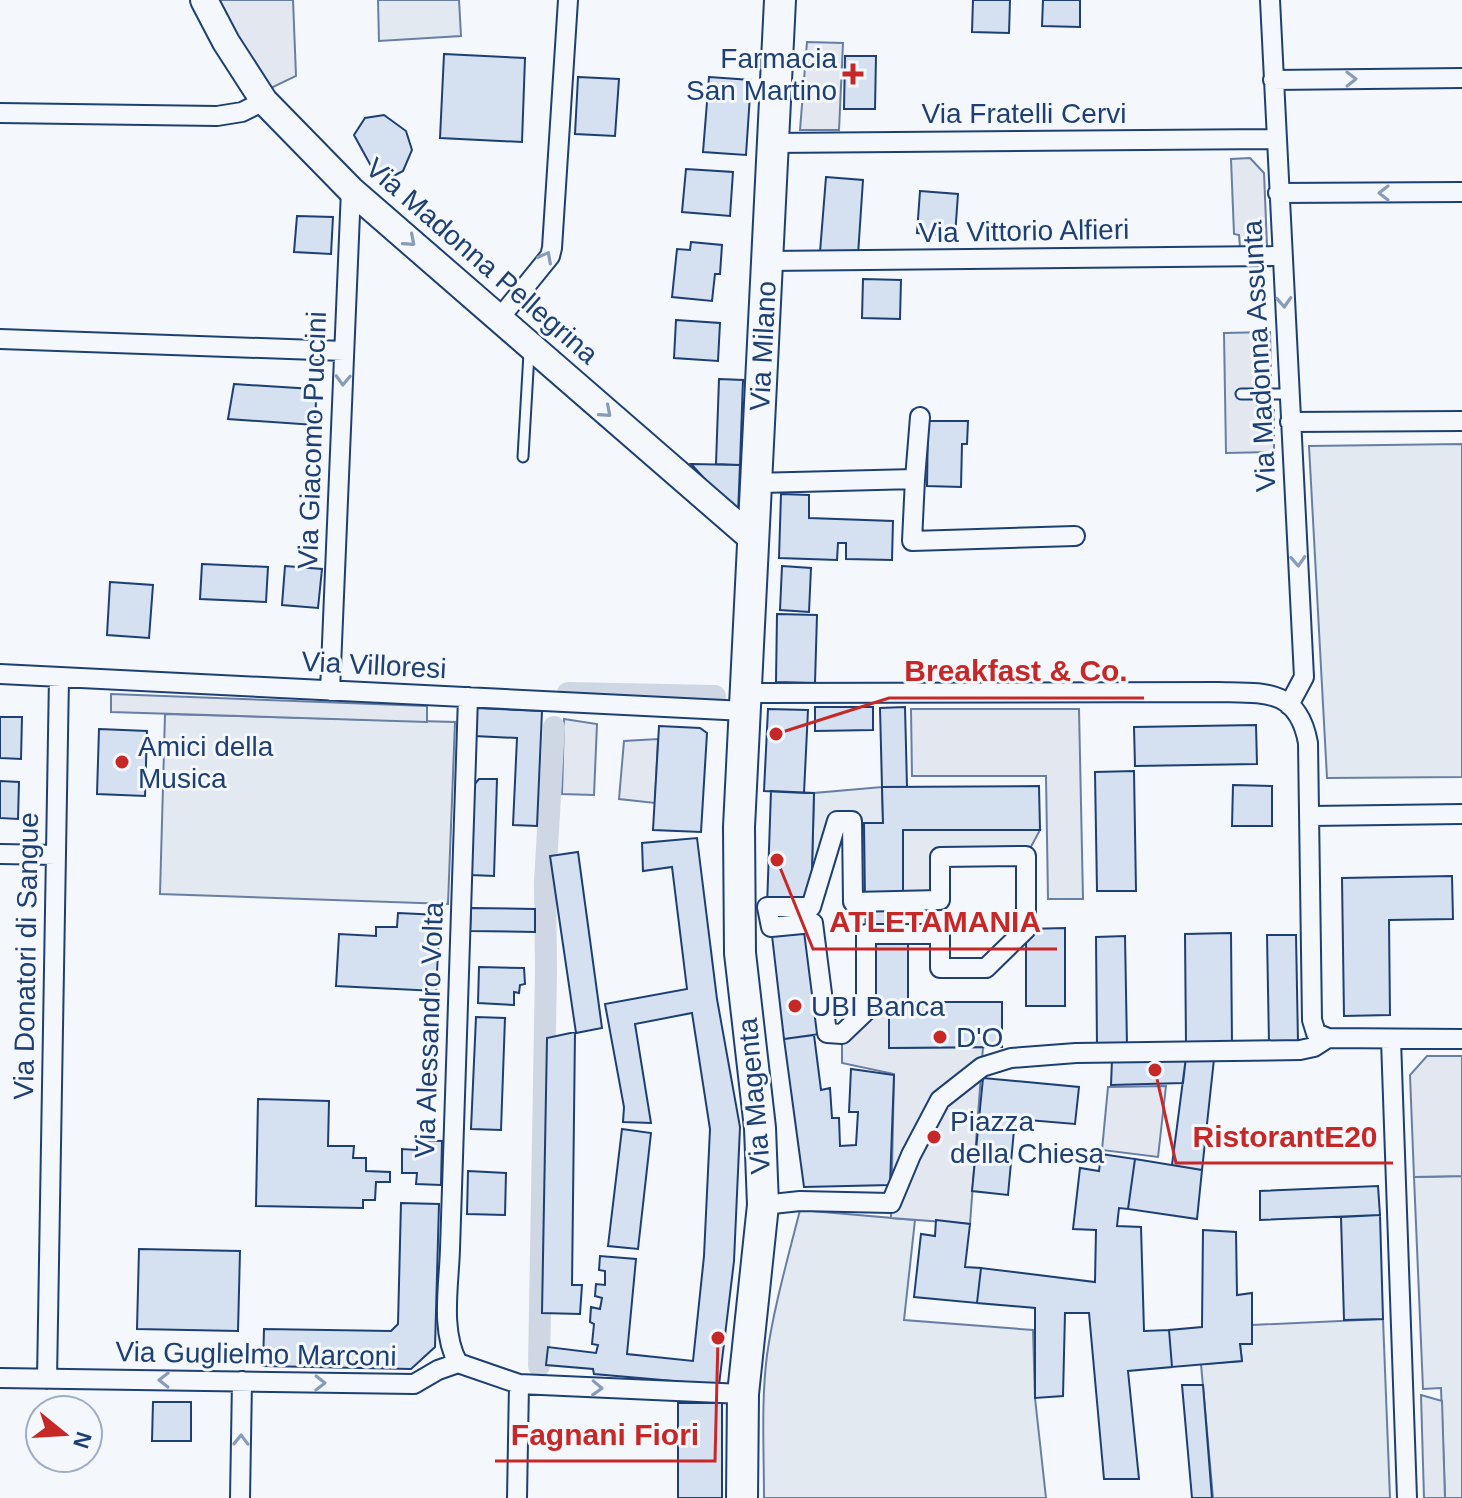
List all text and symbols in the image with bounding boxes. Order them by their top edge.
place label: Farmacia San Martino [686,43,837,106]
marker: Farmacia San Martino [844,65,862,83]
one-way arrow [1345,71,1358,88]
street label: Via Fratelli Cervi [922,98,1126,129]
street label: Via Madonna Pellegrina [360,152,604,370]
one-way arrow [1377,184,1390,202]
street label: Via Vittorio Alfieri [918,214,1130,248]
street label: Via Madonna Assunta [1236,219,1282,493]
one-way arrow [400,231,415,246]
one-way arrow [536,251,551,265]
street label: Via Milano [744,280,782,412]
one-way arrow [1275,296,1292,309]
street label: Via Giacomo Puccini [292,311,332,569]
one-way arrow [334,374,351,387]
one-way arrow [597,402,612,417]
one-way arrow [1289,555,1306,568]
callout: Breakfast & Co. [889,644,1144,698]
street label: Via Villoresi [301,646,447,684]
text: Breakfast & Co. [904,654,1128,687]
place label: Amici della Musica [138,731,274,794]
marker: Amici della Musica [113,753,131,771]
street label: Via Donatori di Sangue [8,812,44,1100]
callout: ATLETAMANIA [813,895,1057,949]
street label: Via Alessandro Volta [409,901,449,1159]
text: ATLETAMANIA [829,905,1041,938]
place label: UBI Banca [811,991,945,1022]
marker: UBI Banca [786,997,804,1015]
street label: Via Magenta [732,1016,776,1175]
place label: D'O [956,1022,1003,1053]
marker: D'O [931,1028,949,1046]
place label: Piazza della Chiesa [950,1106,1105,1169]
callout: RistorantE20 [1176,1109,1393,1163]
text: RistorantE20 [1192,1120,1378,1153]
marker: Piazza della Chiesa [925,1128,943,1146]
street label: Via Guglielmo Marconi [115,1336,397,1372]
one-way arrow [157,1372,170,1389]
one-way arrow [314,1374,327,1391]
one-way arrow [591,1379,604,1396]
north arrow [24,1394,104,1474]
callout: Fagnani Fiori [495,1407,715,1461]
text: Fagnani Fiori [511,1418,699,1451]
text: N [68,1429,97,1451]
one-way arrow [232,1433,250,1446]

